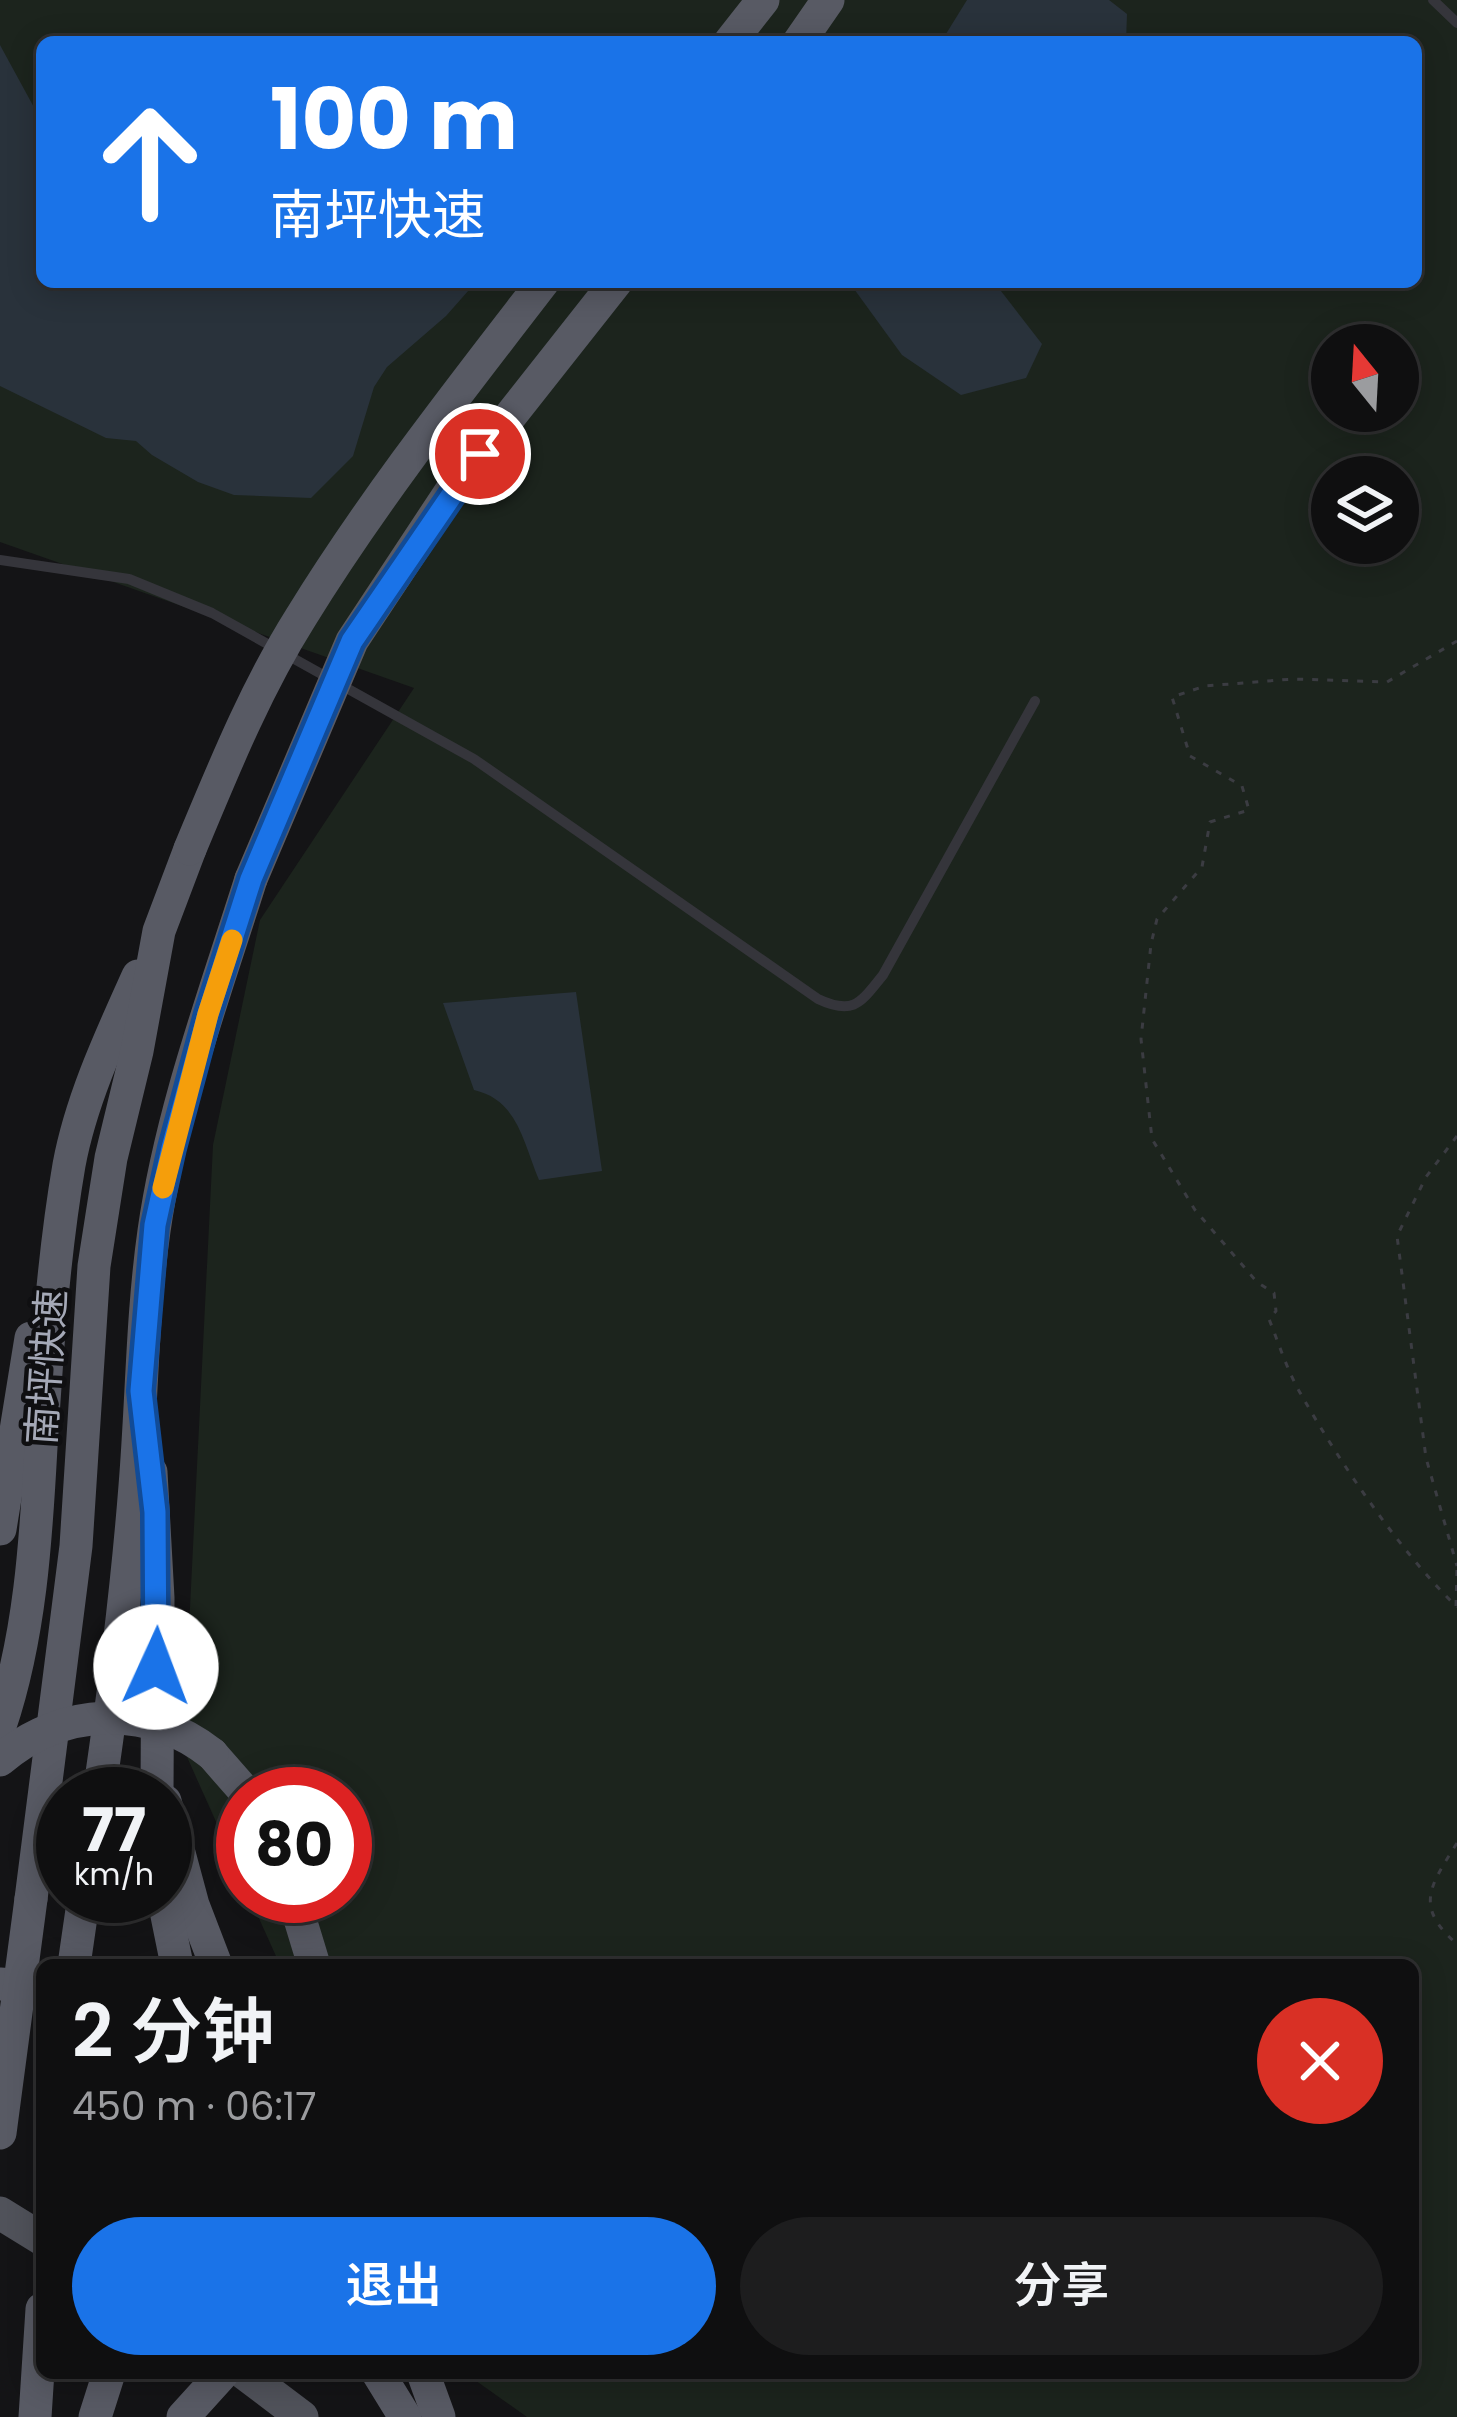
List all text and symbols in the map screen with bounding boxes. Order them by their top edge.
text: 100 m [270,61,518,178]
icon: ahead [72,84,228,240]
text: 南坪快速 [270,177,486,253]
north arrow [1311,324,1419,432]
map controls [1311,324,1419,564]
pin [429,403,531,505]
icon: arrive [447,421,513,487]
button: layers [1311,456,1419,564]
street label: 南坪快速 [14,1287,79,1447]
position arrow [93,1604,219,1730]
speed limit sign: 80 [216,1767,372,1923]
text: 77 [82,1788,146,1872]
text: km/h [74,1853,154,1896]
text: 2 分钟 [72,1981,274,2082]
button: close [1257,1998,1383,2124]
text: 450 m · 06:17 [72,2079,317,2134]
button: 退出 [72,2217,716,2355]
button: 分享 [740,2217,1383,2355]

